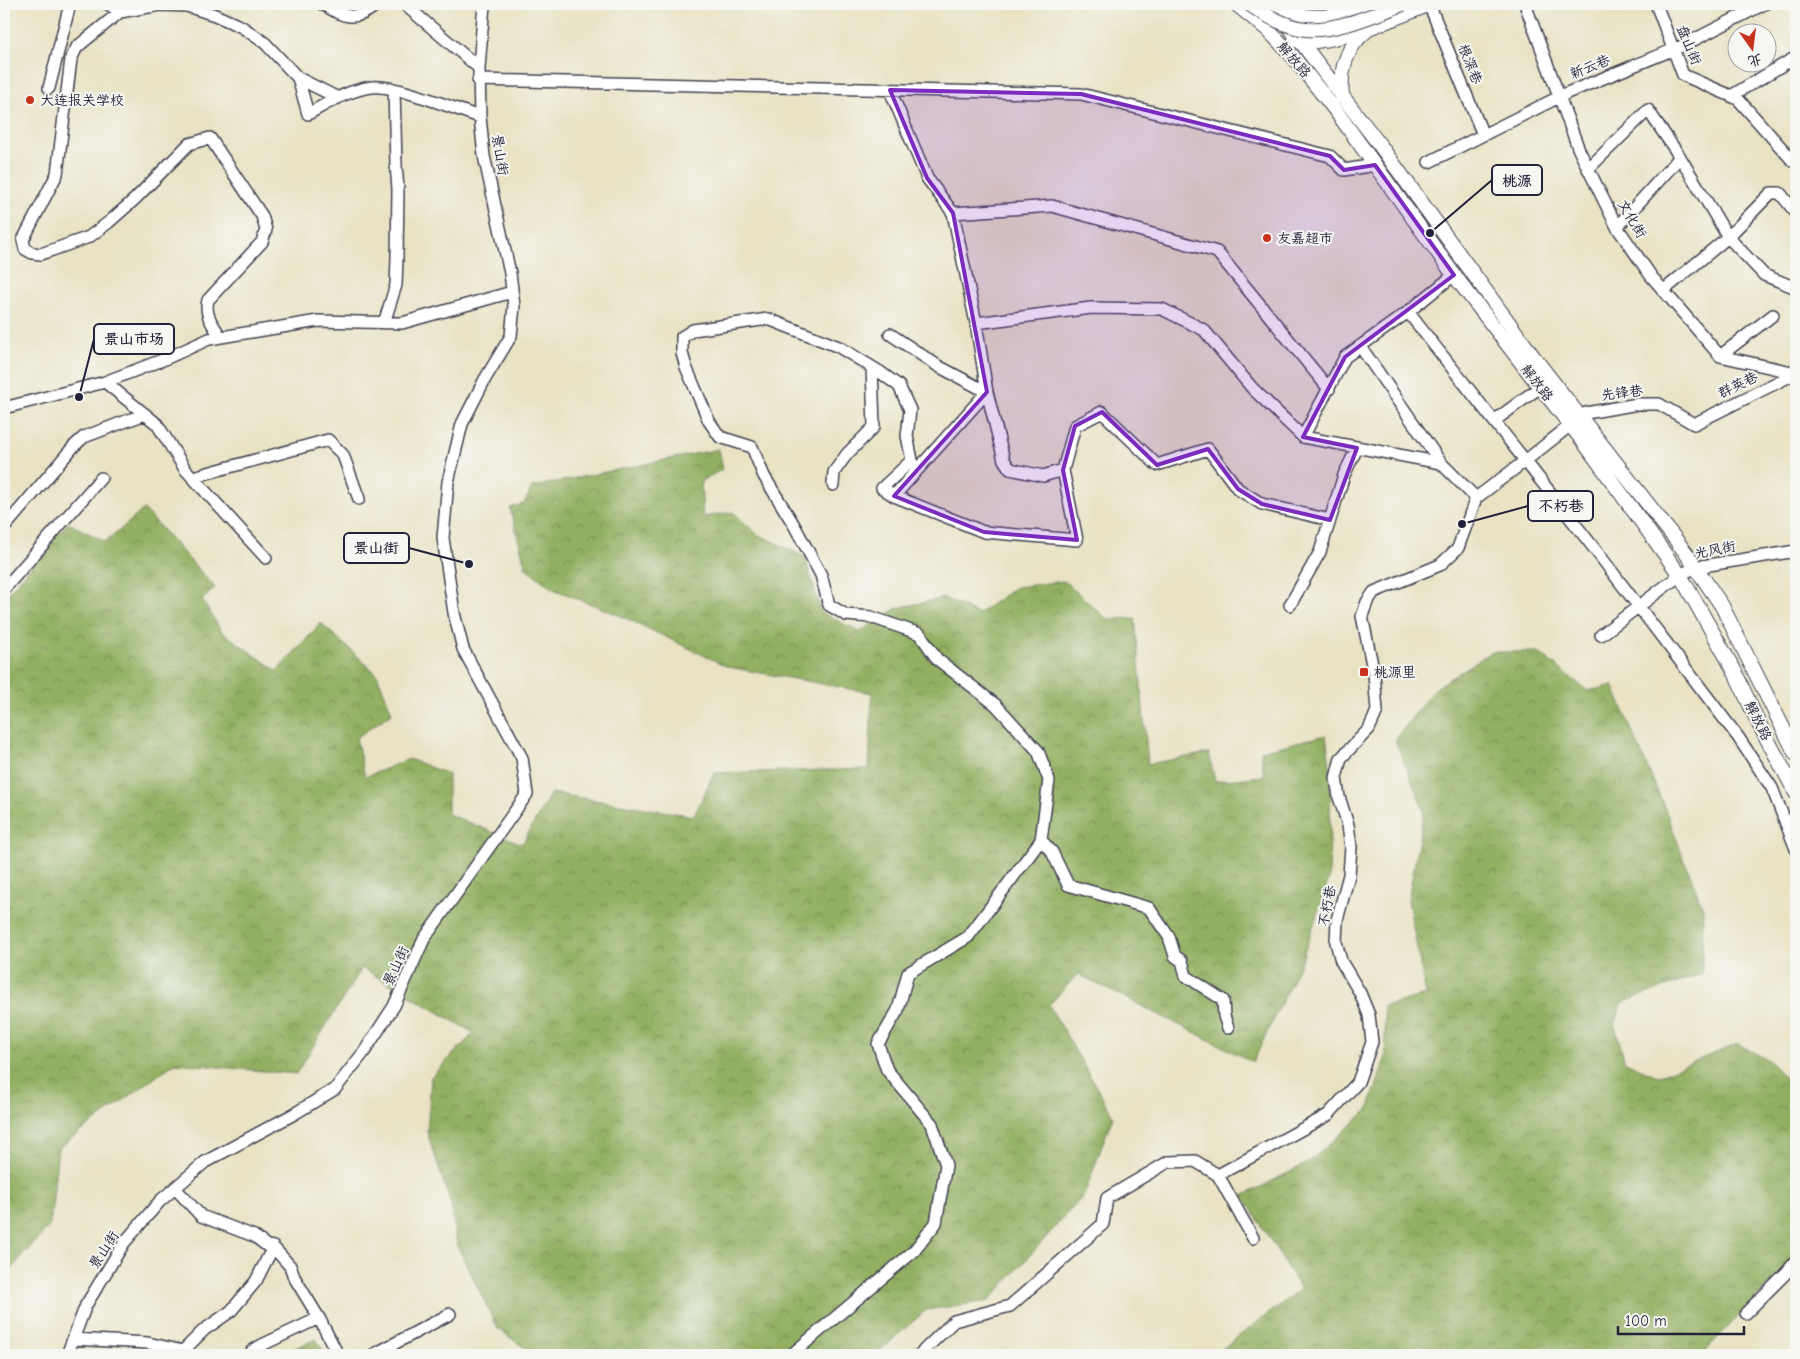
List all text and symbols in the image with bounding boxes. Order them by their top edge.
street label: 盘山街 [1673,22,1705,68]
north arrow [1728,22,1778,72]
street label: 解放路 [1274,39,1314,81]
street label: 根深巷 [1454,41,1486,88]
text: 北 [1746,50,1764,70]
street label: 新云巷 [1567,51,1614,83]
place label: 大连报关学校 [40,92,124,109]
marker: 大连报关学校 [24,94,36,106]
street label: 景山街 [488,133,512,177]
callout: 桃源 [1492,165,1542,195]
text: 桃源 [1502,172,1532,190]
street label: 文化街 [1614,197,1650,241]
place label: 友嘉超市 [1277,230,1333,247]
marker: 友嘉超市 [1261,232,1273,244]
callout: 景山市场 [94,324,174,354]
text: 景山市场 [104,330,164,348]
street label: 解放路 [1517,361,1557,405]
street label: 群英巷 [1715,368,1761,402]
street label: 先锋巷 [1600,382,1645,404]
callout: 不朽巷 [1528,491,1593,521]
text: 不朽巷 [1538,497,1584,515]
callout: 景山街 [344,533,409,563]
street label: 光风街 [1693,538,1737,562]
text: 景山街 [353,539,399,557]
place label: 桃源里 [1374,664,1416,681]
marker: 桃源里 [1358,666,1370,678]
street label: 解放路 [1741,698,1775,744]
street label: 不朽巷 [1315,883,1340,928]
street label: 景山街 [379,943,413,989]
street label: 景山街 [85,1228,123,1272]
scale bar [1618,1304,1744,1336]
text: 100 m [1625,1312,1667,1330]

